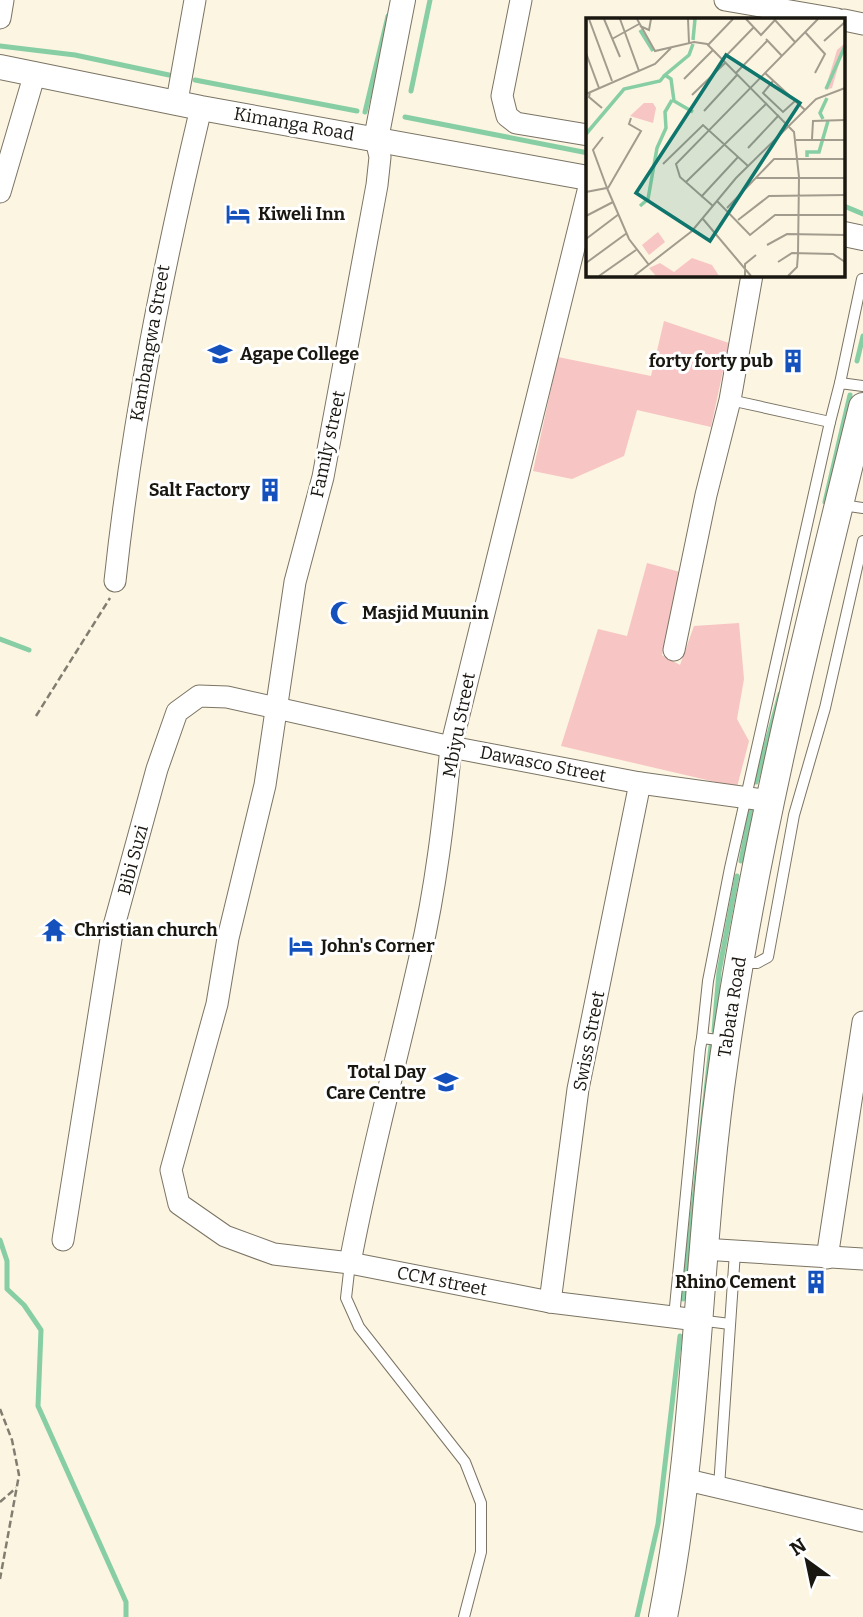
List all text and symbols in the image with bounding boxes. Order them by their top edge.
inset map [586,18,846,276]
street label: Kimanga Road [232,103,356,145]
hotel icon: Kiweli Inn [224,200,252,228]
place label: Kiweli Inn [258,203,345,225]
street label: Kambangwa Street [125,262,175,423]
school or university icon: Agape College [206,340,234,368]
place label: Agape College [240,343,359,365]
building icon: forty forty pub [779,347,807,375]
place label: forty forty pub [649,350,773,372]
street label: Family street [306,388,350,500]
building icon: Salt Factory [256,476,284,504]
place label: Salt Factory [149,479,251,501]
mosque icon: Masjid Muunin [328,599,356,627]
place label: Masjid Muunin [362,602,489,624]
street label: Mbiyu Street [438,670,480,779]
street label: Dawasco Street [478,741,608,787]
street label: Bibi Suzi [113,823,153,897]
temple icon: Christian church [40,916,68,944]
place label: Christian church [74,919,218,941]
hotel icon: John's Corner [287,932,315,960]
place label: John's Corner [320,935,435,957]
street label: Tabata Road [713,955,751,1059]
street label: Swiss Street [569,989,610,1093]
place label: Total Day Care Centre [326,1061,427,1104]
school or university icon: Total Day Care Centre [432,1068,460,1096]
street label: CCM street [395,1261,489,1301]
building icon: Rhino Cement [802,1268,830,1296]
place label: Rhino Cement [675,1271,796,1293]
north arrow [772,1526,842,1596]
text: N [786,1533,811,1561]

